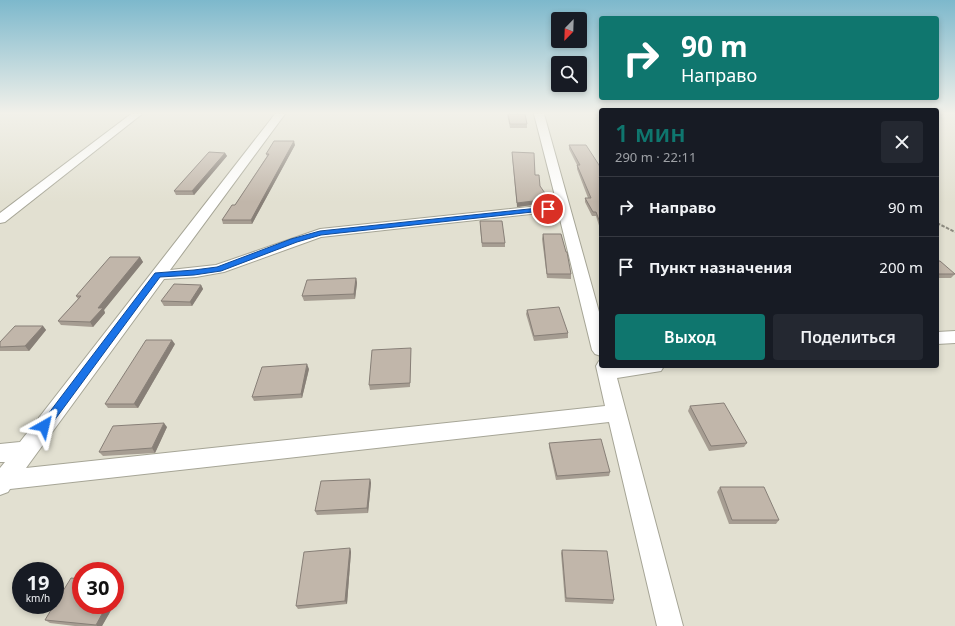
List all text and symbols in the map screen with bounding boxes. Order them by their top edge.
north arrow [551,12,587,48]
map controls [551,12,587,92]
text: 90 m [681,27,748,65]
icon: right [615,32,667,84]
button: search [551,56,587,92]
text: Направо [681,63,757,87]
text: 1 мин [615,116,686,149]
button: close [881,121,923,163]
text: 290 m · 22:11 [615,148,696,166]
pin [531,192,565,226]
icon: right [615,196,637,218]
text: Направо [649,197,716,217]
text: 90 m [888,197,923,217]
icon: arrive [537,198,559,220]
icon: arrive [615,256,637,278]
text: Пункт назначения [649,257,792,277]
text: 200 m [879,257,923,277]
button: Выход [615,314,765,360]
button: Поделиться [773,314,923,360]
position arrow [23,405,65,447]
speed limit sign: 30 [72,562,124,614]
text: 19 [27,569,49,596]
text: km/h [26,591,50,605]

